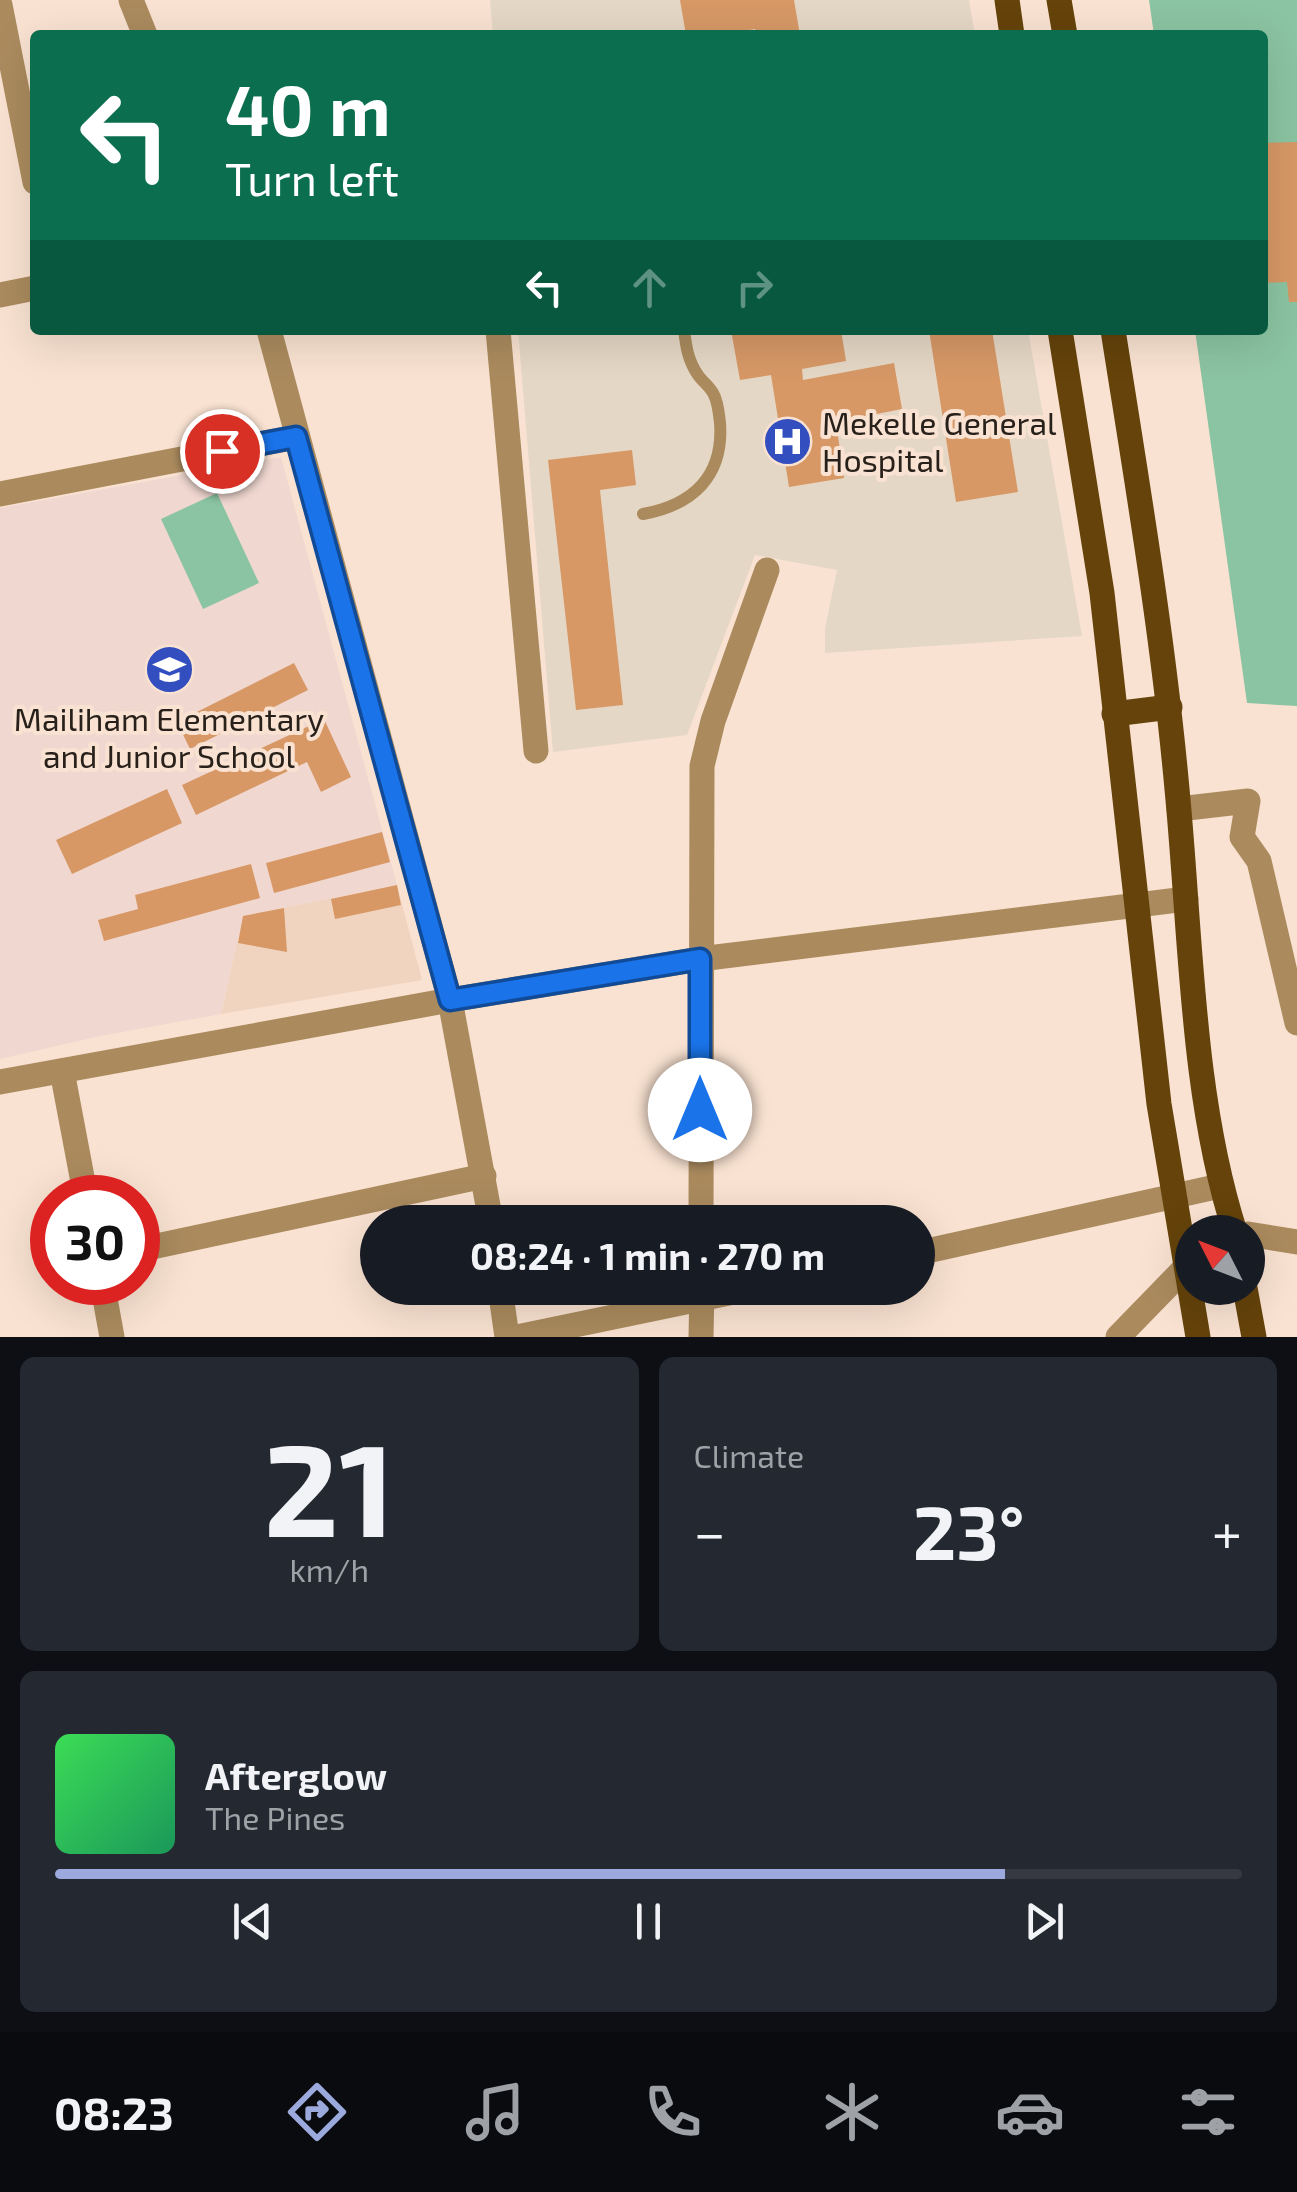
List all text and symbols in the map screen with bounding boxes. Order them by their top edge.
text: 40 m [225,66,391,150]
icon: left [60,70,190,200]
text: Turn left [225,151,399,205]
icon: left [517,260,572,315]
icon: ahead [622,260,677,315]
icon: right [727,260,782,315]
place label: Mekelle General Hospital [822,403,1057,478]
pin [180,409,265,494]
hospital icon: Mekelle General Hospital [761,416,813,468]
icon: arrive [195,424,250,479]
school or university icon: Mailiham Elementary and Junior School [143,644,195,696]
place label: Mailiham Elementary and Junior School [14,699,324,774]
position arrow [648,1058,752,1162]
speed limit sign: 30 [30,1175,160,1305]
north arrow [1175,1215,1265,1305]
map controls [1175,1215,1265,1305]
text: 08:24 · 1 min · 270 m [470,1232,825,1278]
text: 21 [263,1407,395,1563]
text: Climate [694,1436,804,1474]
text: 23° [913,1485,1025,1575]
text: − [694,1498,726,1564]
text: + [1212,1498,1242,1564]
text: km/h [290,1550,369,1588]
text: Afterglow [205,1752,387,1798]
text: The Pines [205,1798,345,1836]
icon: previous [225,1894,280,1949]
icon: pause [621,1894,676,1949]
icon: next [1017,1894,1072,1949]
icon: directions [282,2077,352,2147]
icon: music [460,2077,530,2147]
icon: phone [638,2077,708,2147]
icon: climate [817,2077,887,2147]
icon: car [995,2077,1065,2147]
icon: filters [1173,2077,1243,2147]
text: 08:23 [54,2085,174,2139]

